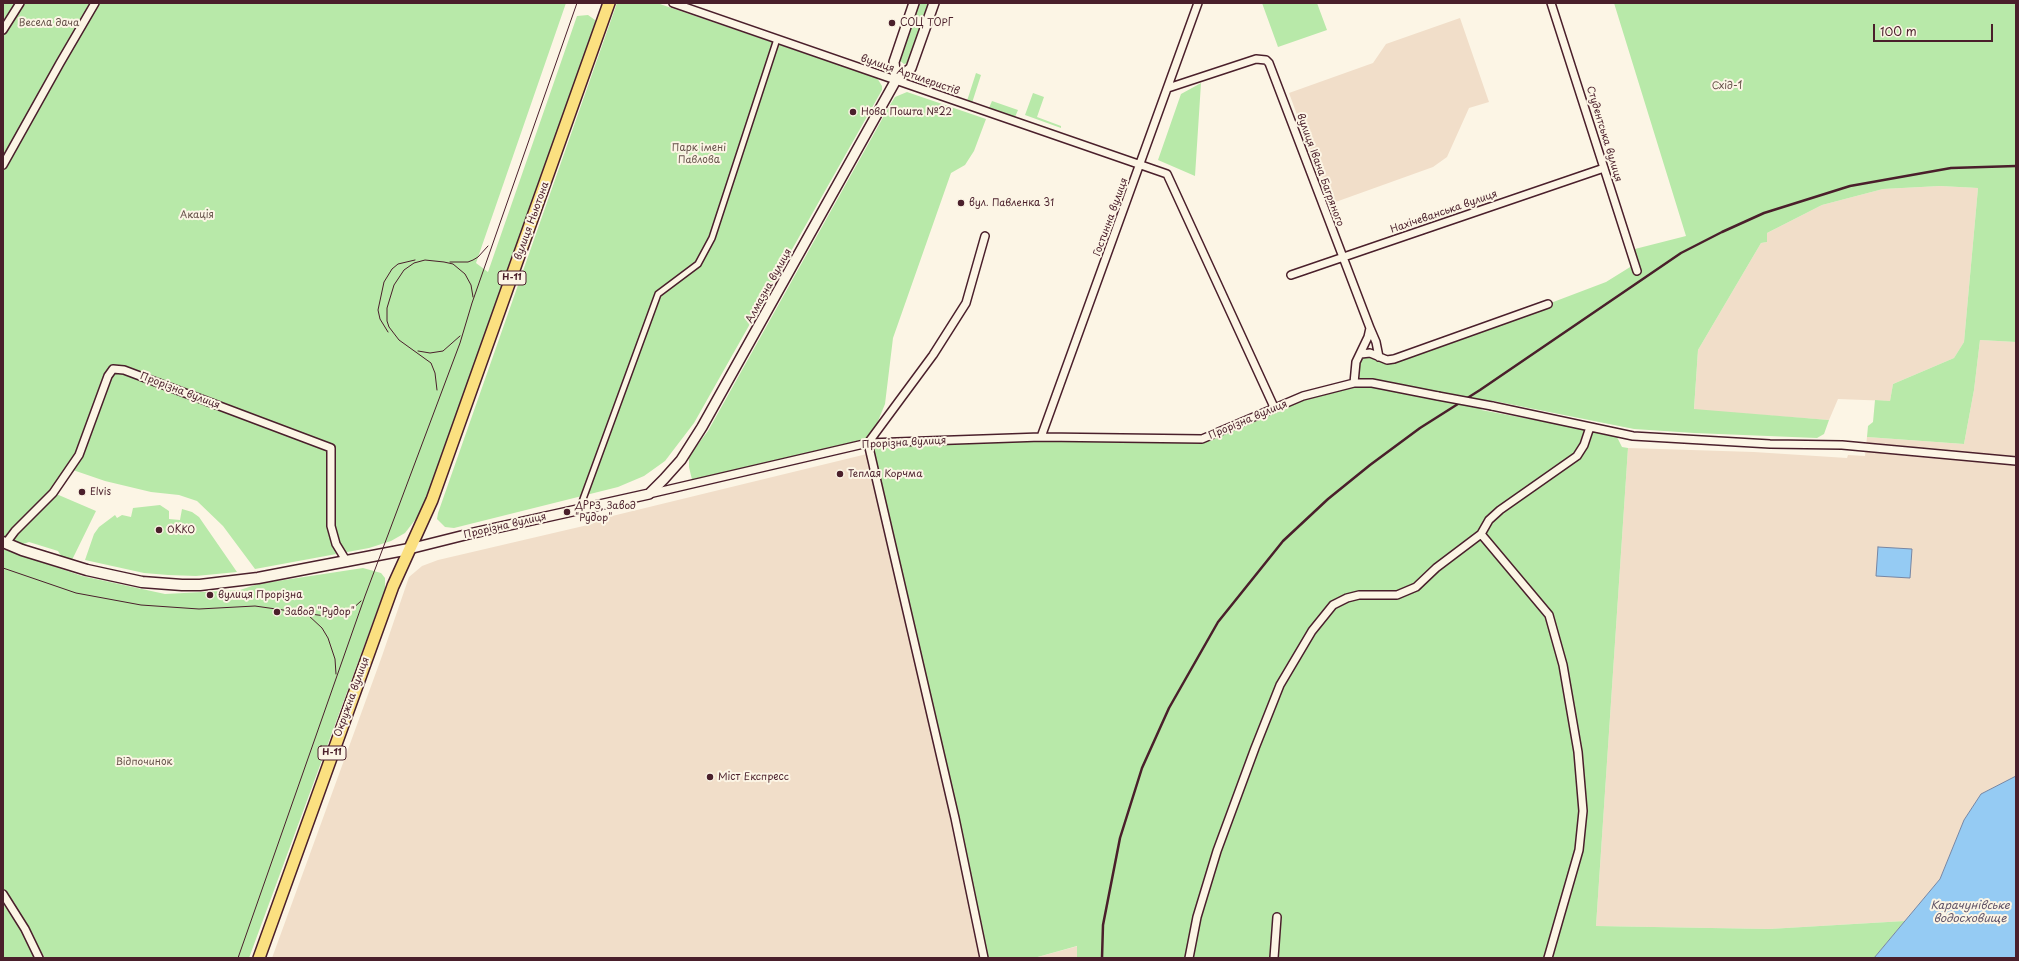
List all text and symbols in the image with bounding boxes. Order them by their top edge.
scale bar [1875,16,1995,42]
park label: Весела дача [19,17,79,29]
place label: СОЦ ТОРГ [900,17,953,29]
marker: СОЦ ТОРГ [887,18,897,28]
text: 100 m [1880,22,1917,40]
street label: вулиця Артилеристів [859,52,961,98]
park label: Схід-1 [1712,80,1742,92]
street label: Студентська вулиця [1584,85,1624,183]
place label: Нова Пошта №22 [861,106,952,118]
marker: Нова Пошта №22 [848,107,858,117]
street label: вулиця Івана Багряного [1294,112,1346,228]
park label: Парк імені Павлова [672,142,726,166]
street label: Гостинна вулиця [1091,176,1131,258]
street label: вулиця Ньютона [512,180,552,262]
street label: Нахічеванська вулиця [1389,188,1499,236]
place label: вул. Павленка 31 [969,197,1054,209]
marker: вул. Павленка 31 [956,198,966,208]
park label: Акація [180,209,214,221]
street label: Алмазна вулиця [744,247,794,325]
road number: Н-11 [498,271,526,285]
street label: Прорізна вулиця [138,370,222,412]
street label: Прорізна вулиця [1207,398,1289,442]
street label: Прорізна вулиця [862,435,946,451]
place label: Теплая Корчма [848,468,923,480]
marker: Теплая Корчма [835,469,845,479]
place label: Elvis [90,486,111,498]
marker: Elvis [77,487,87,497]
place label: ДРРЗ, Завод "Рудор" [575,500,636,524]
marker: ДРРЗ, Завод "Рудор" [562,507,572,517]
street label: Прорізна вулиця [463,511,547,541]
place label: ОККО [167,524,195,536]
marker: ОККО [154,525,164,535]
place label: вулиця Прорізна [218,589,302,601]
marker: вулиця Прорізна [205,590,215,600]
place label: Завод "Рудор" [285,606,355,618]
marker: Завод "Рудор" [272,607,282,617]
street label: Окружна вулиця [332,655,372,739]
road number: Н-11 [318,746,346,760]
park label: Відпочинок [116,756,172,768]
place label: Міст Експресс [718,771,789,783]
marker: Міст Експресс [705,772,715,782]
water label: Карачунівське водосховище [1930,899,2010,925]

